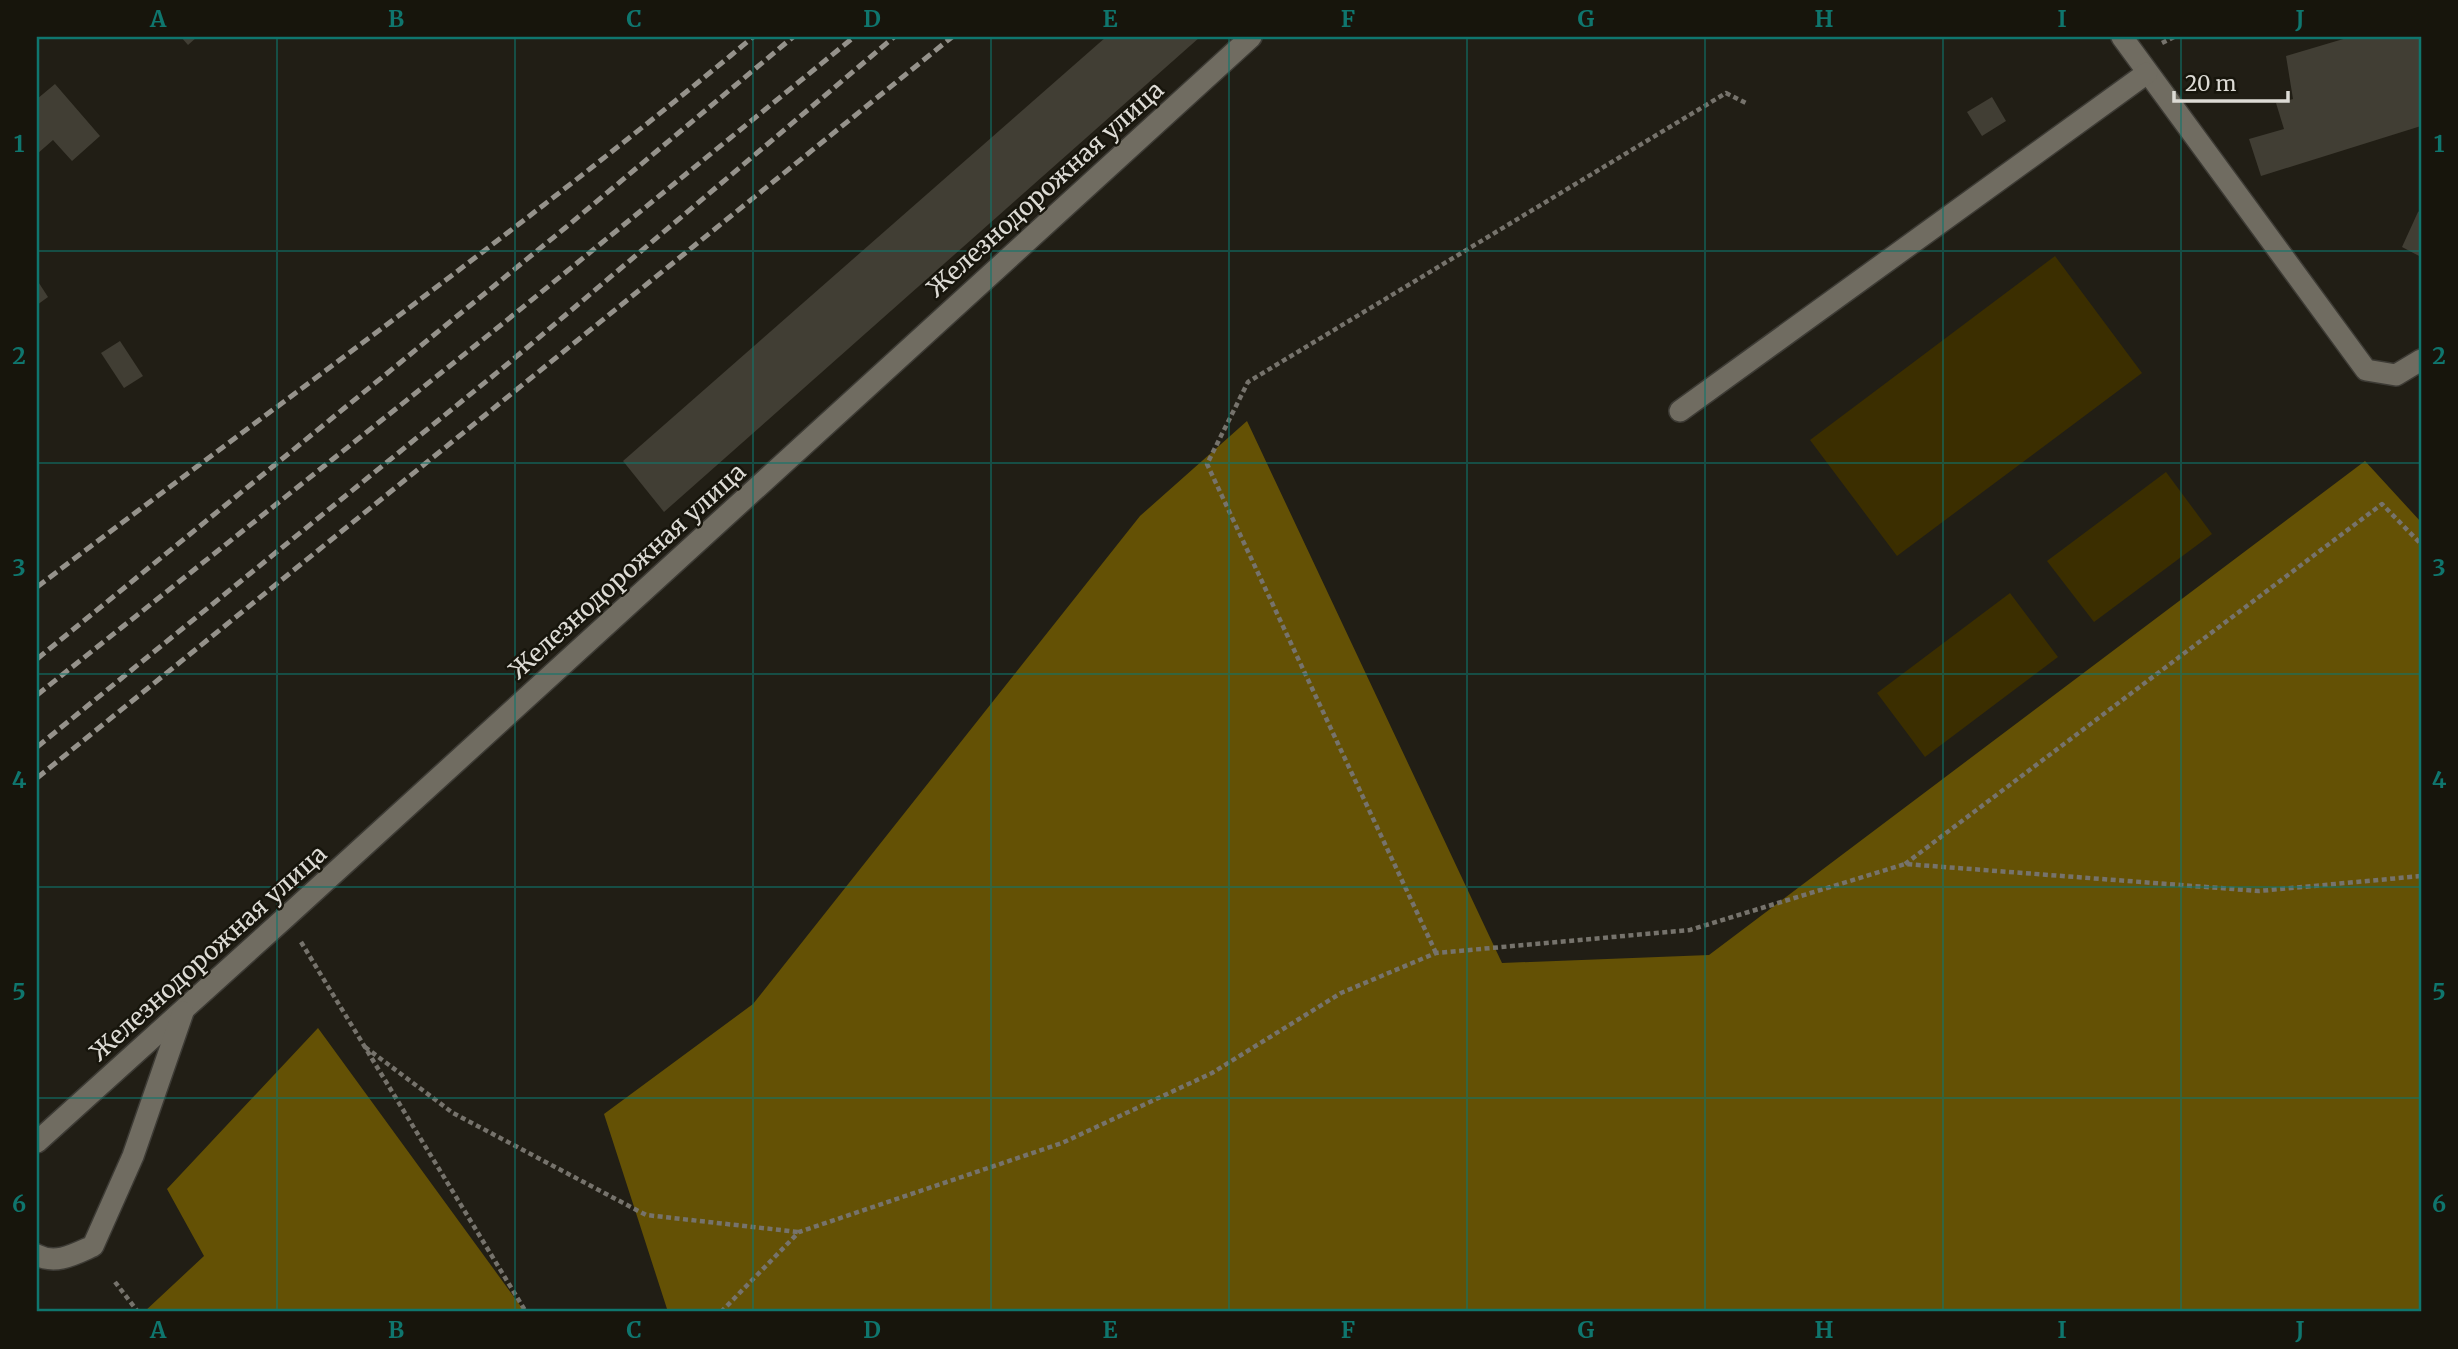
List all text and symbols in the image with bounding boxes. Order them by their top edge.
text: A [149,4,167,33]
text: B [388,4,404,33]
text: C [626,4,642,33]
text: D [863,4,881,33]
text: E [1102,4,1118,33]
text: F [1341,4,1355,33]
text: G [1578,4,1595,33]
text: H [1815,4,1834,33]
text: I [2057,4,2067,33]
text: J [2294,4,2305,33]
scale bar [2174,60,2288,104]
text: 20 m [2185,70,2237,97]
street label: Железнодорожная улица [920,74,1170,304]
text: 1 [14,129,25,158]
text: 1 [2434,129,2445,158]
text: 2 [12,341,26,370]
text: 2 [2432,341,2446,370]
street label: Железнодорожная улица [502,456,752,686]
text: 3 [12,553,26,582]
text: 3 [2432,553,2446,582]
text: 4 [12,765,27,794]
text: 4 [2432,765,2447,794]
street label: Железнодорожная улица [83,838,333,1068]
text: 5 [12,977,26,1006]
text: 5 [2432,977,2446,1006]
text: 6 [12,1189,26,1218]
text: 6 [2432,1189,2446,1218]
text: A [149,1315,167,1344]
text: B [388,1315,404,1344]
text: C [626,1315,642,1344]
text: D [863,1315,881,1344]
text: E [1102,1315,1118,1344]
text: F [1341,1315,1355,1344]
text: G [1578,1315,1595,1344]
text: H [1815,1315,1834,1344]
text: I [2057,1315,2067,1344]
text: J [2294,1315,2305,1344]

